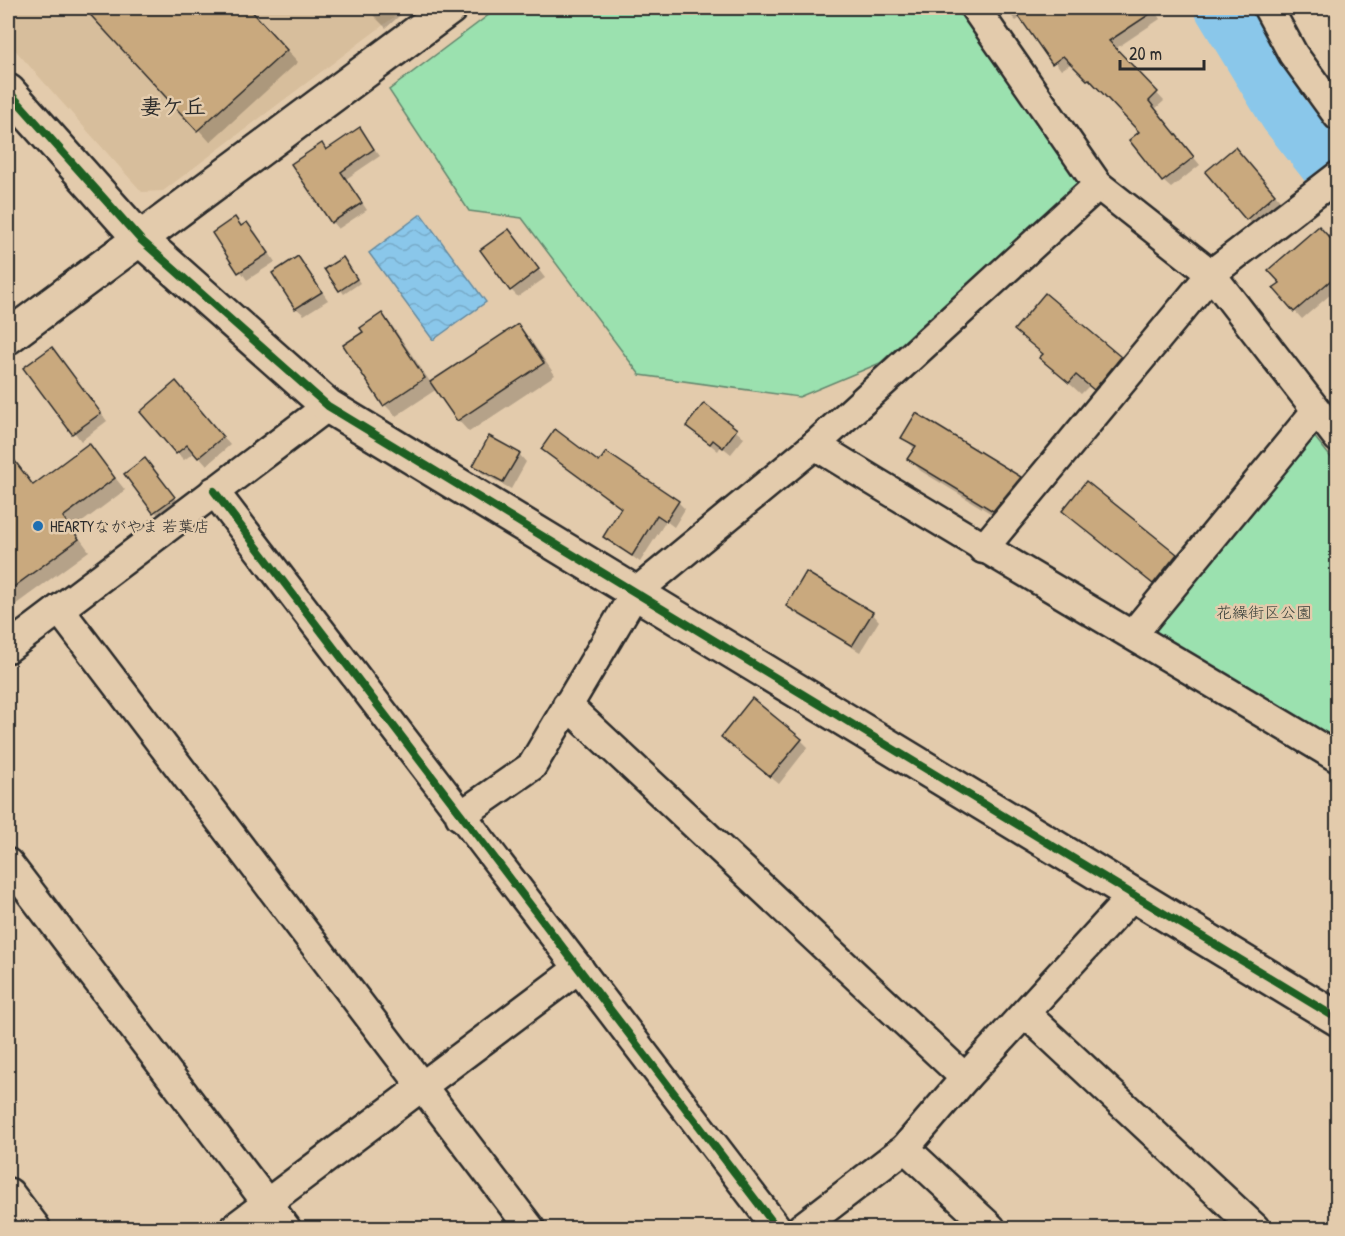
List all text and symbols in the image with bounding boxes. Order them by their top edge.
scale bar [1120,33,1204,71]
text: 20 m [1129,41,1162,66]
district label: 妻ケ丘 [140,91,206,121]
place label: HEARTYながやま 若葉店 [50,515,210,537]
marker: HEARTYながやま 若葉店 [31,519,45,533]
park label: 花繰街区公園 [1216,601,1312,623]

